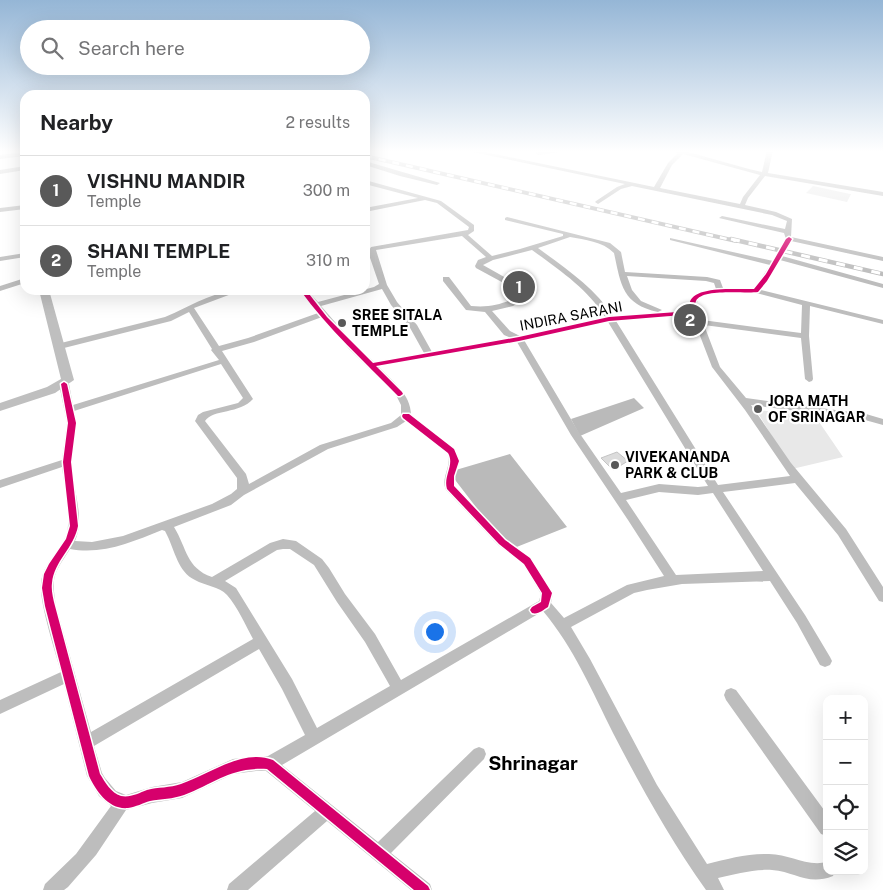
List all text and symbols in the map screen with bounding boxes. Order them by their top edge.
search box [20,20,370,75]
icon: search [38,34,66,62]
text: Search here [78,37,185,59]
text: Nearby [40,110,113,135]
text: 2 results [285,113,350,132]
text: VISHNU MANDIR [87,170,246,192]
text: 1 [53,181,59,200]
text: 300 m [303,181,350,200]
text: Temple [87,192,141,211]
text: SHANI TEMPLE [87,240,230,262]
text: 2 [51,251,61,270]
text: 310 m [306,251,350,270]
text: Temple [87,262,141,281]
pin: 1 [503,268,535,306]
street label: INDIRA SARANI [518,298,624,334]
pin: 2 [674,301,706,339]
place label: SREE SITALA TEMPLE [352,307,442,339]
marker: SREE SITALA TEMPLE [336,317,348,329]
place label: JORA MATH OF SRINAGAR [768,393,865,425]
marker: JORA MATH OF SRINAGAR [752,403,764,415]
place label: VIVEKANANDA PARK & CLUB [625,449,730,481]
marker: VIVEKANANDA PARK & CLUB [609,459,621,471]
your location [422,619,448,645]
map controls [823,695,868,875]
button: + [823,695,868,740]
button: − [823,740,868,785]
district label: Shrinagar [488,752,578,774]
button: locate [823,785,868,830]
button: layers [823,830,868,875]

